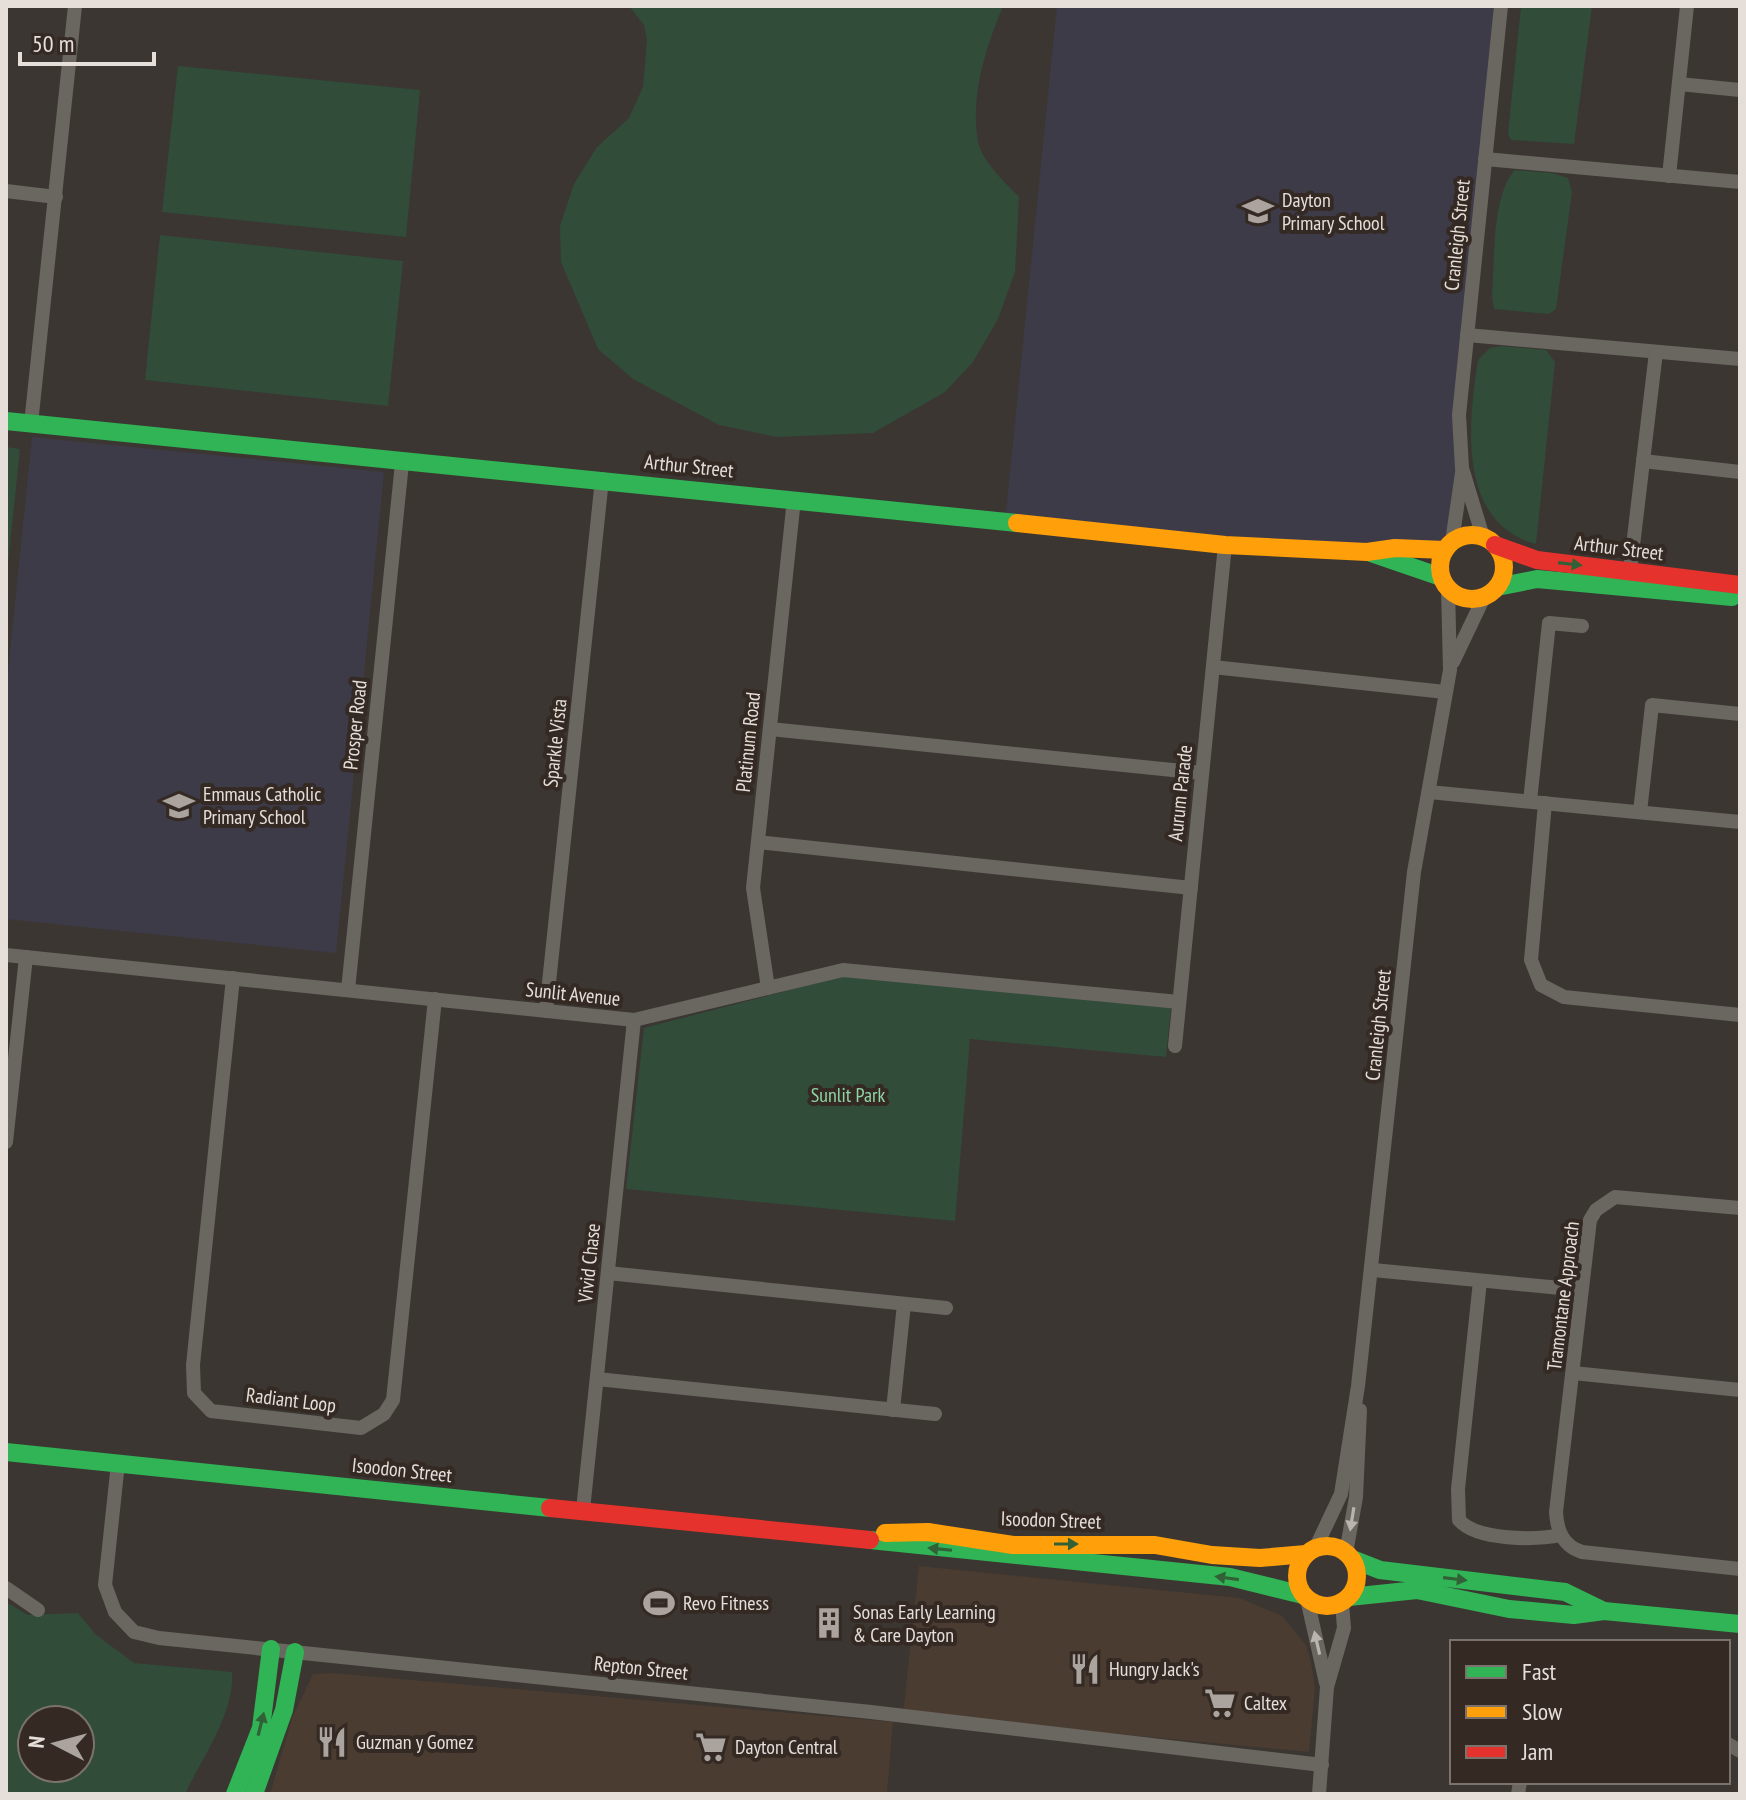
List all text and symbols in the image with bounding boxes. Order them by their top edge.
scale bar [20,16,154,66]
text: 50 m [32,28,74,59]
street label: Cranleigh Street [1438,178,1476,292]
place label: Dayton Primary School [1282,187,1385,236]
school or university icon: Dayton Primary School [1241,194,1275,228]
street label: Arthur Street [643,448,735,484]
street label: Arthur Street [1573,530,1666,566]
one-way arrow [1558,558,1583,571]
street label: Prosper Road [337,679,373,771]
street label: Platinum Road [730,691,766,793]
street label: Sparkle Vista [537,697,573,789]
street label: Aurum Parade [1162,744,1198,842]
place label: Emmaus Catholic Primary School [203,781,321,830]
school or university icon: Emmaus Catholic Primary School [162,789,196,823]
street label: Cranleigh Street [1359,968,1397,1082]
street label: Sunlit Avenue [524,976,622,1012]
park label: Sunlit Park [811,1082,885,1108]
street label: Tramontane Approach [1541,1220,1585,1372]
street label: Vivid Chase [572,1222,606,1305]
street label: Radiant Loop [244,1382,338,1418]
street label: Isoodon Street [351,1452,454,1488]
street label: Isoodon Street [1000,1505,1102,1535]
one-way arrow [1345,1507,1358,1532]
one-way arrow [1054,1538,1079,1551]
one-way arrow [927,1542,952,1555]
one-way arrow [1214,1571,1239,1584]
one-way arrow [1443,1573,1468,1586]
sports icon: Revo Fitness [642,1586,676,1620]
place label: Revo Fitness [683,1590,769,1616]
place label: Sonas Early Learning & Care Dayton [853,1599,996,1648]
building icon: Sonas Early Learning & Care Dayton [812,1606,846,1640]
one-way arrow [1310,1631,1323,1656]
legend [1450,1640,1730,1784]
street label: Repton Street [593,1650,690,1686]
restaurant icon: Hungry Jack's [1068,1652,1102,1686]
place label: Hungry Jack's [1109,1656,1200,1682]
text: Fast [1522,1656,1557,1687]
supermarket icon: Caltex [1203,1686,1237,1720]
place label: Caltex [1244,1690,1287,1716]
text: Slow [1522,1696,1563,1727]
north arrow [16,1704,96,1784]
one-way arrow [255,1711,268,1736]
restaurant icon: Guzman y Gomez [315,1725,349,1759]
place label: Guzman y Gomez [356,1729,474,1755]
supermarket icon: Dayton Central [694,1730,728,1764]
place label: Dayton Central [735,1734,838,1760]
text: N [22,1735,51,1749]
text: Jam [1521,1736,1553,1767]

